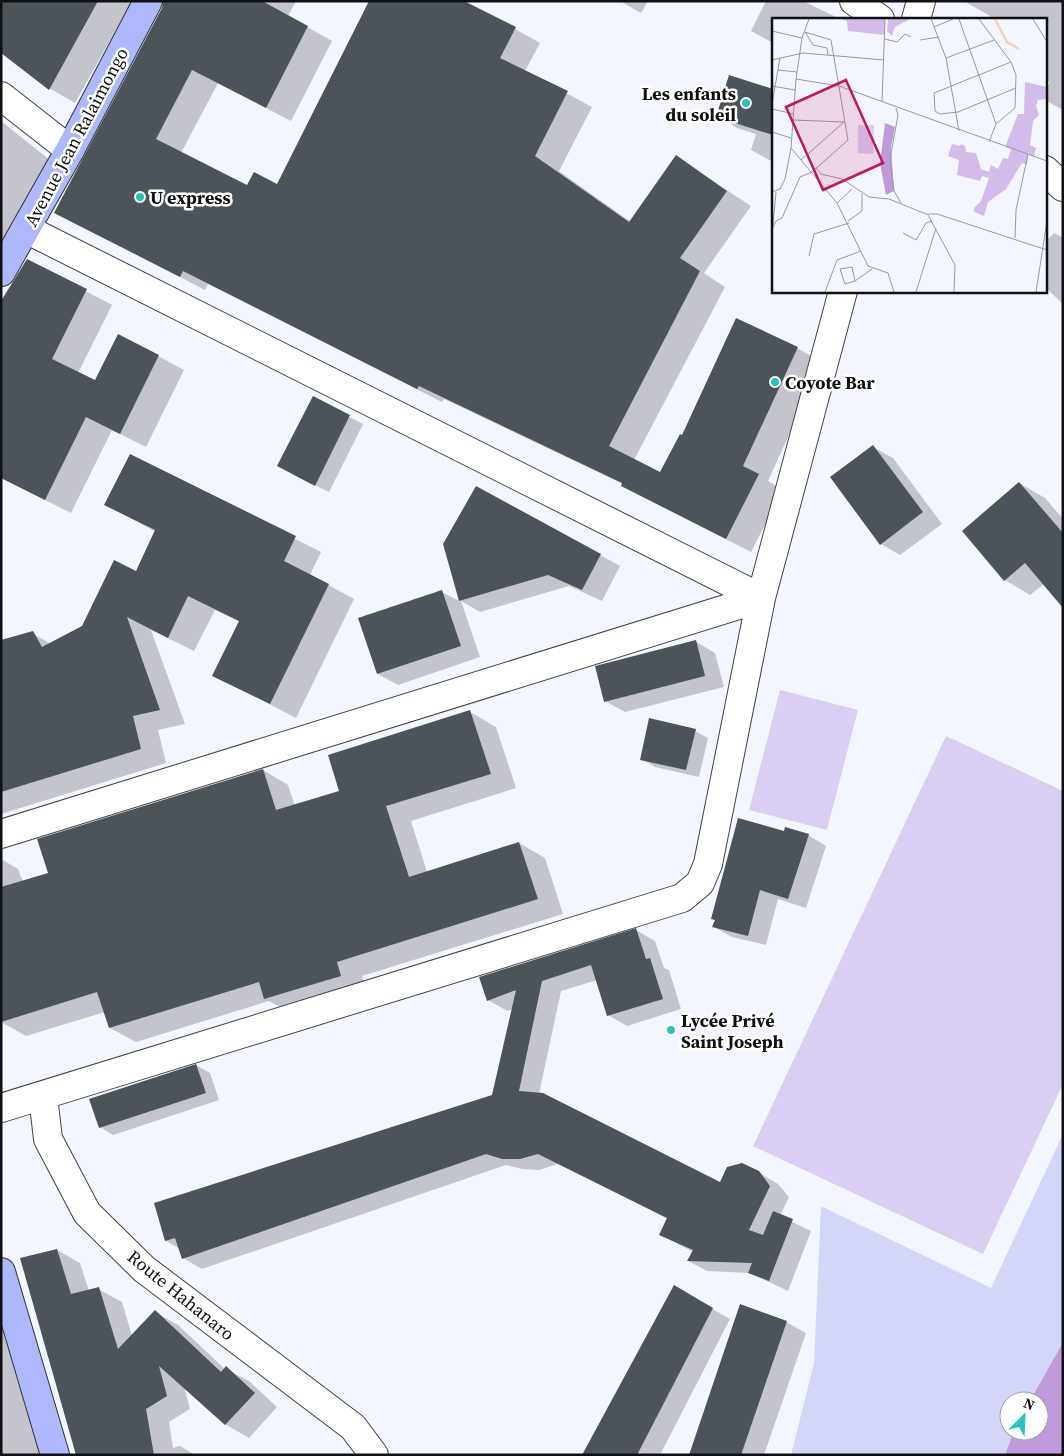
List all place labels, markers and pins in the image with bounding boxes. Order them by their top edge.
place label: Les enfants du soleil [642,81,736,127]
marker: Les enfants du soleil [740,97,752,109]
place label: U express [150,185,231,210]
marker: U express [134,191,146,203]
place label: Coyote Bar [785,370,875,395]
marker: Coyote Bar [769,376,781,388]
place label: Lycée Privé Saint Joseph [681,1008,784,1054]
marker: Lycée Privé Saint Joseph [665,1024,677,1036]

